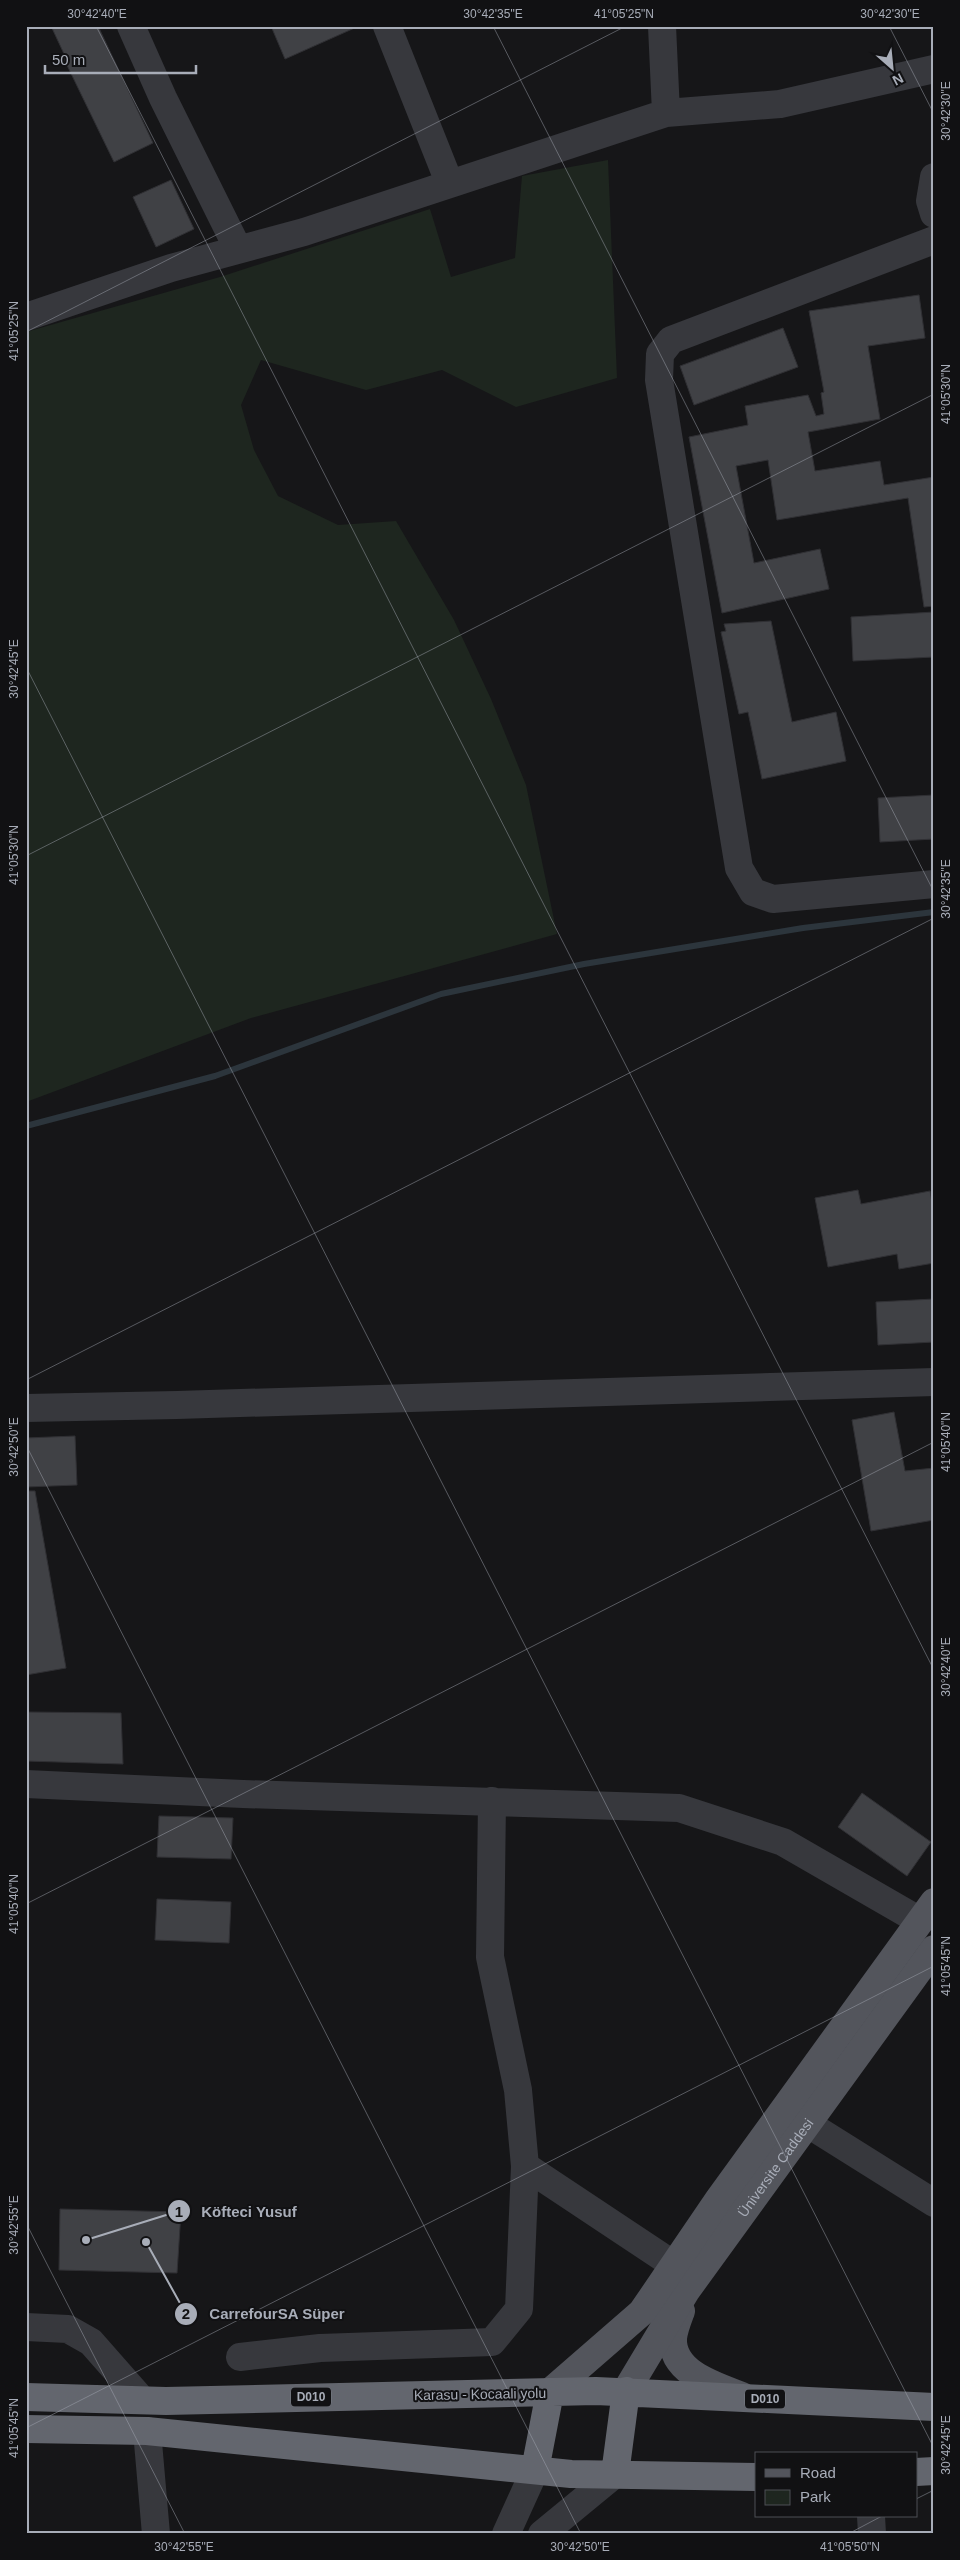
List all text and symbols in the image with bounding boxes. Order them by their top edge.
text: 30°42'40"E [67,7,127,21]
text: 30°42'35"E [463,7,523,21]
text: 41°05'25"N [594,7,654,21]
text: 30°42'30"E [860,7,920,21]
scale bar [45,42,196,74]
north arrow [868,42,918,92]
text: 50 m [52,51,85,68]
text: N [890,70,906,89]
text: 30°42'30"E [939,81,953,141]
text: 41°05'25"N [7,301,21,361]
text: 41°05'30"N [939,364,953,424]
text: 30°42'45"E [7,639,21,699]
text: 41°05'30"N [7,825,21,885]
text: 30°42'35"E [939,859,953,919]
text: 41°05'40"N [939,1412,953,1472]
text: 30°42'50"E [7,1417,21,1477]
text: 30°42'40"E [939,1637,953,1697]
text: 41°05'40"N [7,1874,21,1934]
text: 41°05'45"N [939,1936,953,1996]
street label: Üniversite Caddesi [734,2115,816,2220]
text: 30°42'55"E [7,2195,21,2255]
callout: Köfteci Yusuf [166,2196,307,2226]
text: 1 [175,2203,183,2220]
text: Köfteci Yusuf [201,2203,298,2220]
callout: CarrefourSA Süper [174,2299,355,2329]
text: 2 [182,2305,190,2322]
text: CarrefourSA Süper [209,2305,345,2322]
street label: Karasu - Kocaali yolu [414,2385,546,2403]
road number: D010 [291,2388,331,2406]
road number: D010 [745,2390,785,2408]
text: 41°05'45"N [7,2398,21,2458]
text: 30°42'45"E [939,2415,953,2475]
legend [755,2452,918,2518]
text: Road [800,2464,836,2481]
text: Park [800,2488,831,2505]
text: 30°42'55"E [154,2540,214,2554]
text: 30°42'50"E [550,2540,610,2554]
text: 41°05'50"N [820,2540,880,2554]

